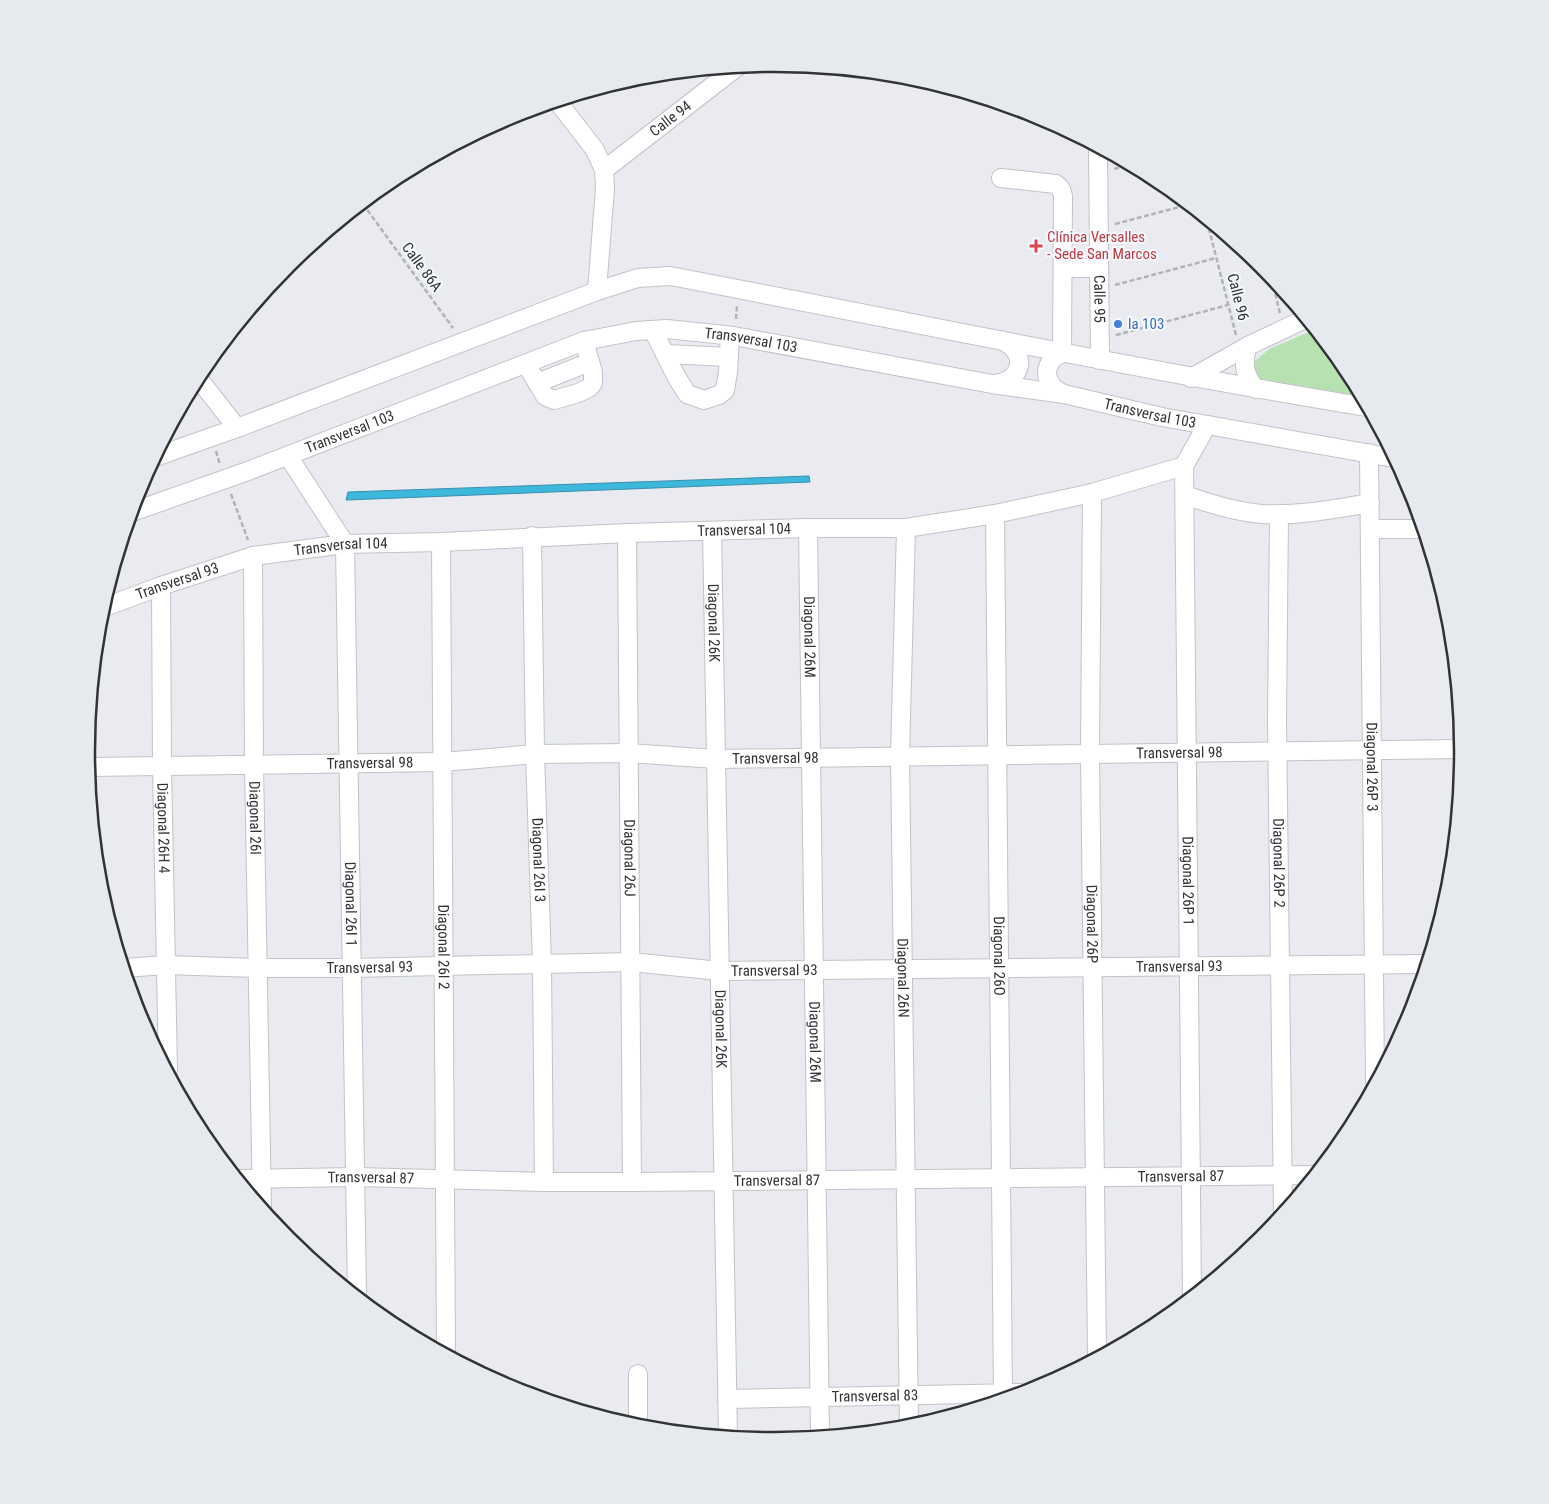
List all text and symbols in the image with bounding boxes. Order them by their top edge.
street label: Calle 94 [646,97,695,140]
place label: Clínica Versalles - Sede San Marcos [1047,228,1157,263]
street label: Calle 86A [398,239,446,295]
marker: Clínica Versalles - Sede San Marcos [1029,239,1043,253]
street label: Calle 96 [1223,272,1253,322]
street label: Calle 95 [1090,275,1109,323]
place label: la 103 [1128,315,1164,333]
marker: la 103 [1112,318,1124,330]
street label: Transversal 103 [704,324,799,357]
street label: Transversal 103 [1102,395,1198,432]
street label: Transversal 103 [303,406,397,457]
street label: Transversal 104 [697,519,791,540]
street label: Transversal 104 [293,534,388,560]
street label: Transversal 93 [133,559,221,604]
street label: Diagonal 26K [704,584,723,663]
street label: Diagonal 26M [800,596,819,678]
street label: Diagonal 26P 3 [1363,722,1381,812]
street label: Transversal 98 [1136,743,1223,762]
street label: Transversal 98 [732,749,819,768]
street label: Transversal 98 [327,753,413,773]
street label: Diagonal 26I [245,781,265,855]
street label: Diagonal 26H 4 [153,783,173,873]
street label: Diagonal 26I 3 [528,817,549,903]
street label: Diagonal 26P 2 [1269,818,1288,908]
street label: Diagonal 26J [620,819,639,897]
street label: Diagonal 26P 1 [1179,836,1197,926]
street label: Diagonal 26I 1 [341,862,360,947]
street label: Diagonal 26P [1083,885,1101,963]
street label: Diagonal 26I 2 [434,904,453,990]
street label: Diagonal 26O [990,916,1008,996]
street label: Diagonal 26N [893,938,913,1018]
street label: Transversal 93 [1136,957,1223,976]
street label: Transversal 93 [327,958,413,977]
street label: Transversal 93 [731,961,818,980]
street label: Diagonal 26K [711,990,731,1069]
street label: Diagonal 26M [805,1001,824,1083]
street label: Transversal 87 [1138,1167,1224,1186]
street label: Transversal 87 [328,1168,414,1188]
street label: Transversal 87 [734,1171,820,1190]
street label: Transversal 83 [832,1386,918,1406]

